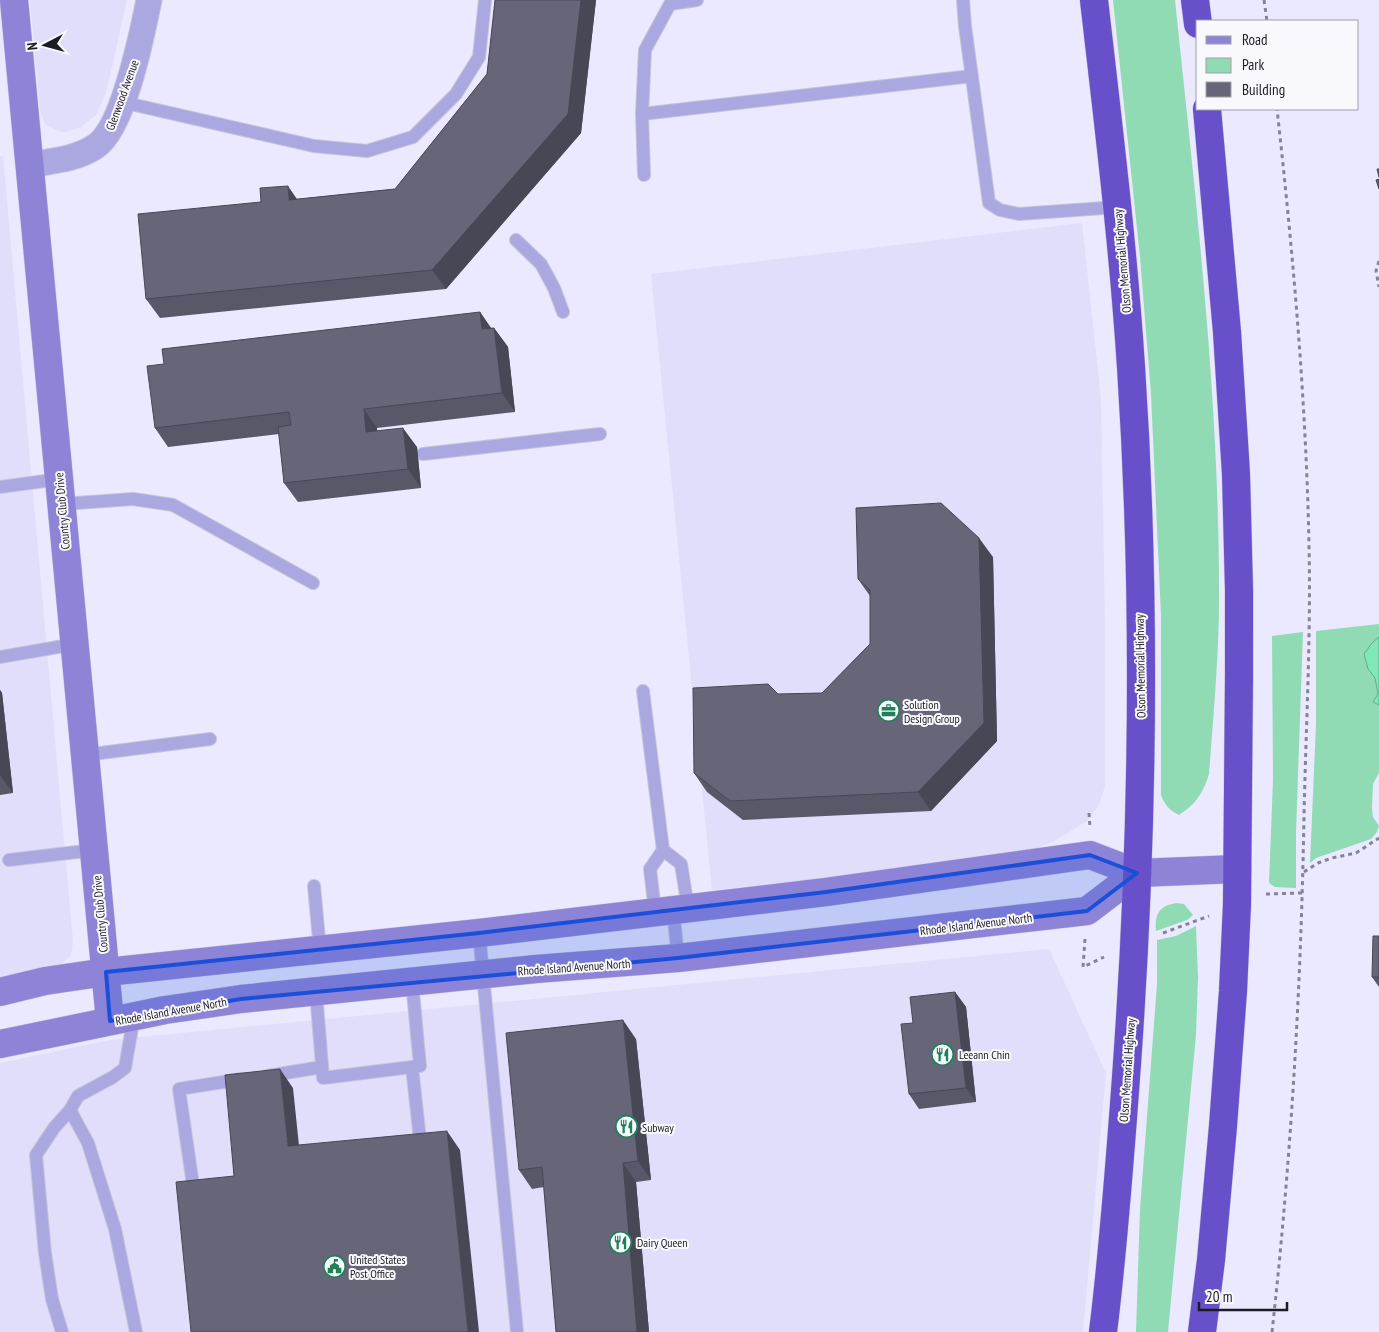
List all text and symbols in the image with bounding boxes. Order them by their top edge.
north arrow [20,20,70,70]
legend [1196,20,1359,110]
text: Road [1242,30,1268,49]
text: N [23,42,41,51]
text: Park [1242,55,1264,74]
street label: Glenwood Avenue [102,58,142,132]
text: Building [1242,80,1285,99]
street label: Olson Memorial Highway [1110,208,1134,313]
street label: Country Club Drive [51,472,73,550]
street label: Olson Memorial Highway [1132,613,1148,718]
place label: Solution Design Group [904,697,960,726]
office icon: Solution Design Group [876,699,900,723]
street label: Country Club Drive [89,875,111,953]
street label: Rhode Island Avenue North [919,910,1033,938]
street label: Rhode Island Avenue North [517,956,631,978]
street label: Rhode Island Avenue North [114,994,228,1028]
street label: Olson Memorial Highway [1116,1017,1138,1122]
restaurant icon: Leeann Chin [931,1042,955,1066]
place label: Leeann Chin [959,1047,1010,1062]
restaurant icon: Subway [614,1115,638,1139]
place label: Subway [642,1120,674,1135]
restaurant icon: Dairy Queen [609,1230,633,1254]
place label: Dairy Queen [637,1235,688,1250]
place label: United States Post Office [350,1252,405,1281]
public building icon: United States Post Office [322,1254,346,1278]
scale bar [1199,1280,1286,1312]
text: 20 m [1206,1287,1232,1306]

